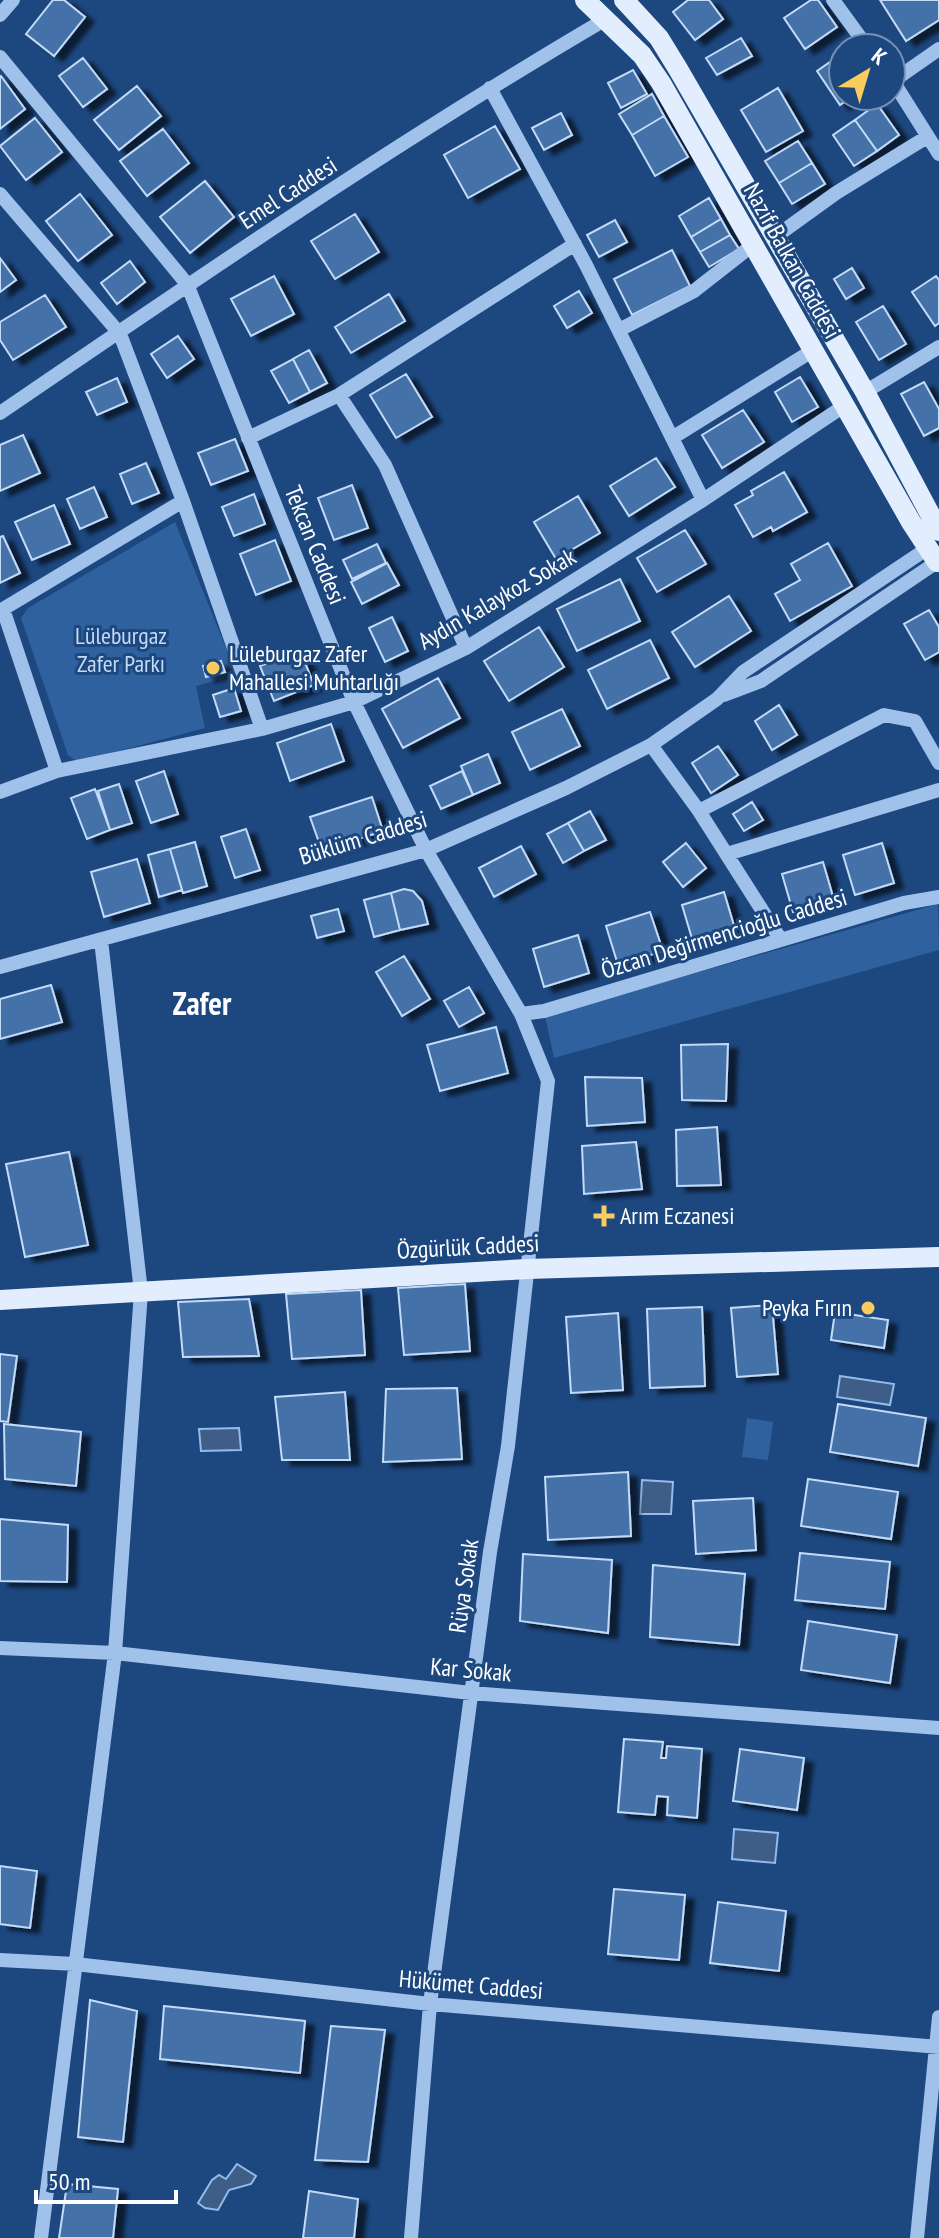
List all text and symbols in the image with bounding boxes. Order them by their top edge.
north arrow [827,32,907,112]
text: K [866,42,893,71]
street label: Emel Caddesi [233,149,343,236]
street label: Nazif Balkan Caddesi [737,178,848,344]
street label: Tekcan Caddesi [278,481,353,609]
street label: Aydın Kalaykoz Sokak [412,541,582,656]
park label: Lüleburgaz Zafer Parkı [75,620,167,679]
place label: Lüleburgaz Zafer Mahallesi Muhtarlığı [229,638,399,697]
marker: Lüleburgaz Zafer Mahallesi Muhtarlığı [204,659,222,677]
street label: Büklüm Caddesi [295,803,431,872]
street label: Özcan Değirmencioğlu Caddesi [597,881,850,986]
district label: Zafer [173,982,232,1024]
place label: Arım Eczanesi [620,1200,734,1231]
marker: Arım Eczanesi [595,1207,613,1225]
street label: Özgürlük Caddesi [396,1227,540,1266]
place label: Peyka Fırın [762,1292,852,1323]
marker: Peyka Fırın [859,1299,877,1317]
street label: Rüya Sokak [442,1536,486,1635]
street label: Kar Sokak [429,1651,514,1689]
street label: Hükümet Caddesi [398,1963,544,2006]
scale bar [36,2154,176,2204]
text: 50 m [48,2166,90,2197]

